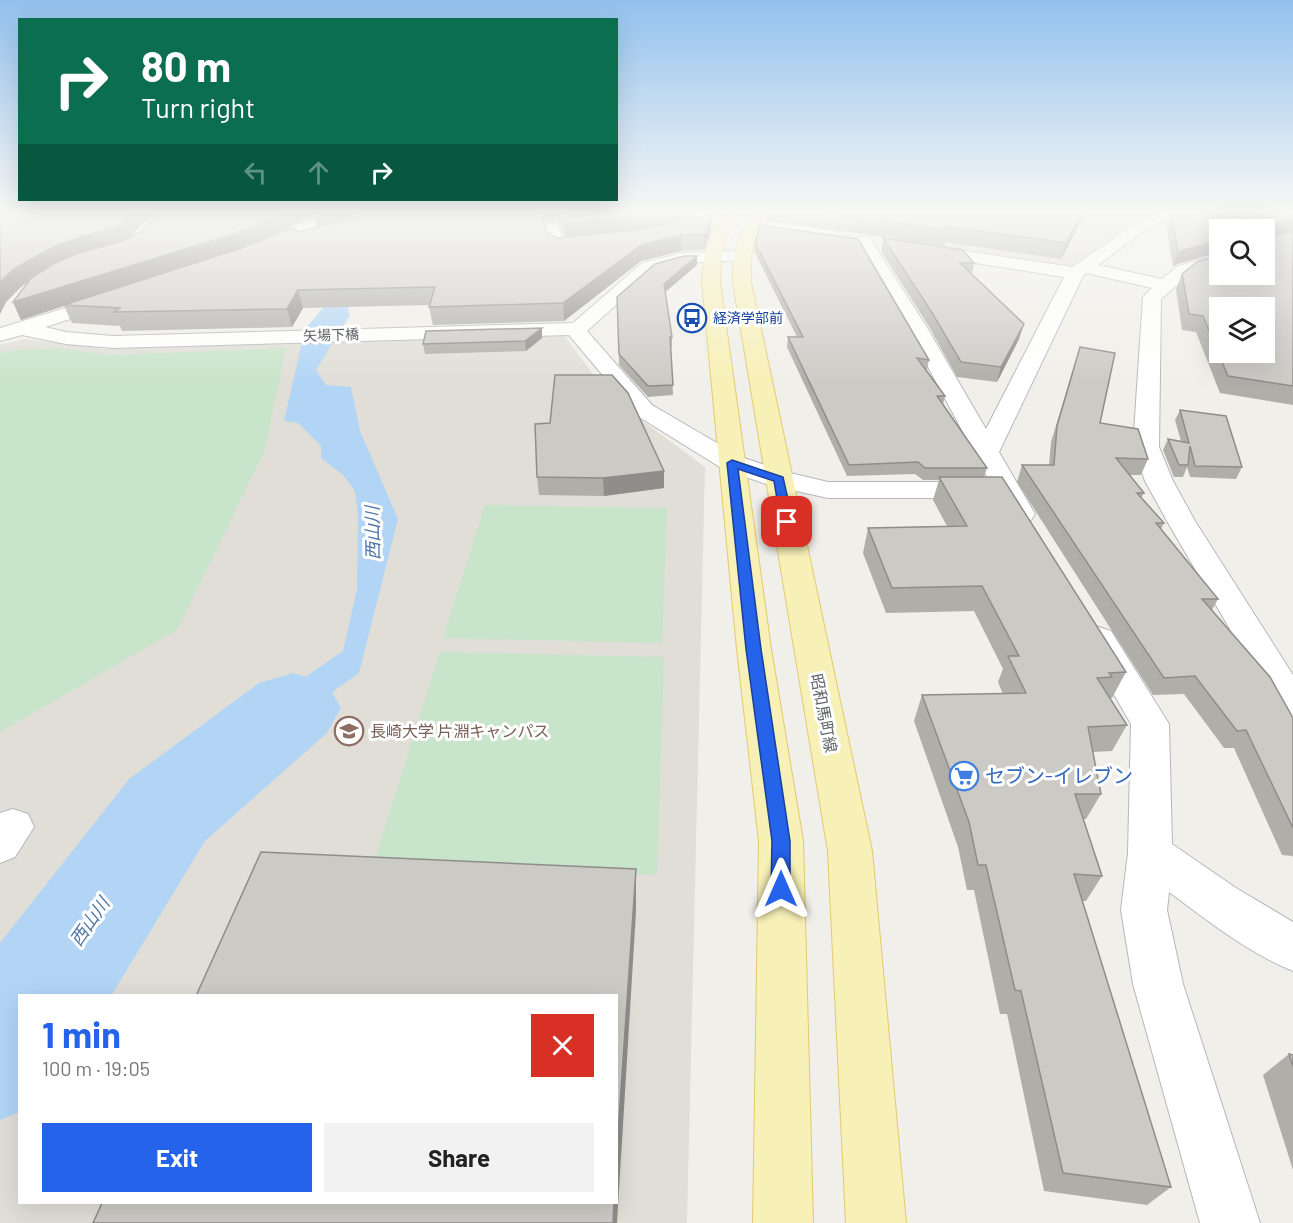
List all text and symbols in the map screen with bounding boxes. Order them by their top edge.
text: 80 m [141,40,231,90]
icon: right [42,42,120,120]
text: Turn right [141,91,255,123]
icon: left [239,156,272,189]
icon: ahead [302,156,335,189]
icon: right [365,156,398,189]
map controls [1209,219,1275,363]
button: search [1209,219,1275,285]
button: layers [1209,297,1275,363]
bus stop icon: 経済学部前 [676,302,708,334]
place label: 経済学部前 [713,309,783,326]
street label: 矢場下橋 [303,325,359,344]
pin [761,496,812,547]
water label: 西山川 [360,504,383,560]
icon: arrive [770,505,803,538]
street label: 昭和馬町線 [808,672,841,754]
school or university icon: 長崎大学 片淵キャンパス [333,715,365,747]
place label: 長崎大学 片淵キャンパス [370,721,549,740]
supermarket icon: セブン-イレブン [948,760,980,792]
place label: セブン-イレブン [985,763,1133,787]
position arrow [749,857,813,921]
water label: 西山川 [65,891,115,950]
text: 1 min [42,1012,121,1055]
button: close [531,1014,594,1077]
text: 100 m · 19:05 [42,1056,150,1080]
button: Exit [42,1123,312,1192]
button: Share [324,1123,594,1192]

